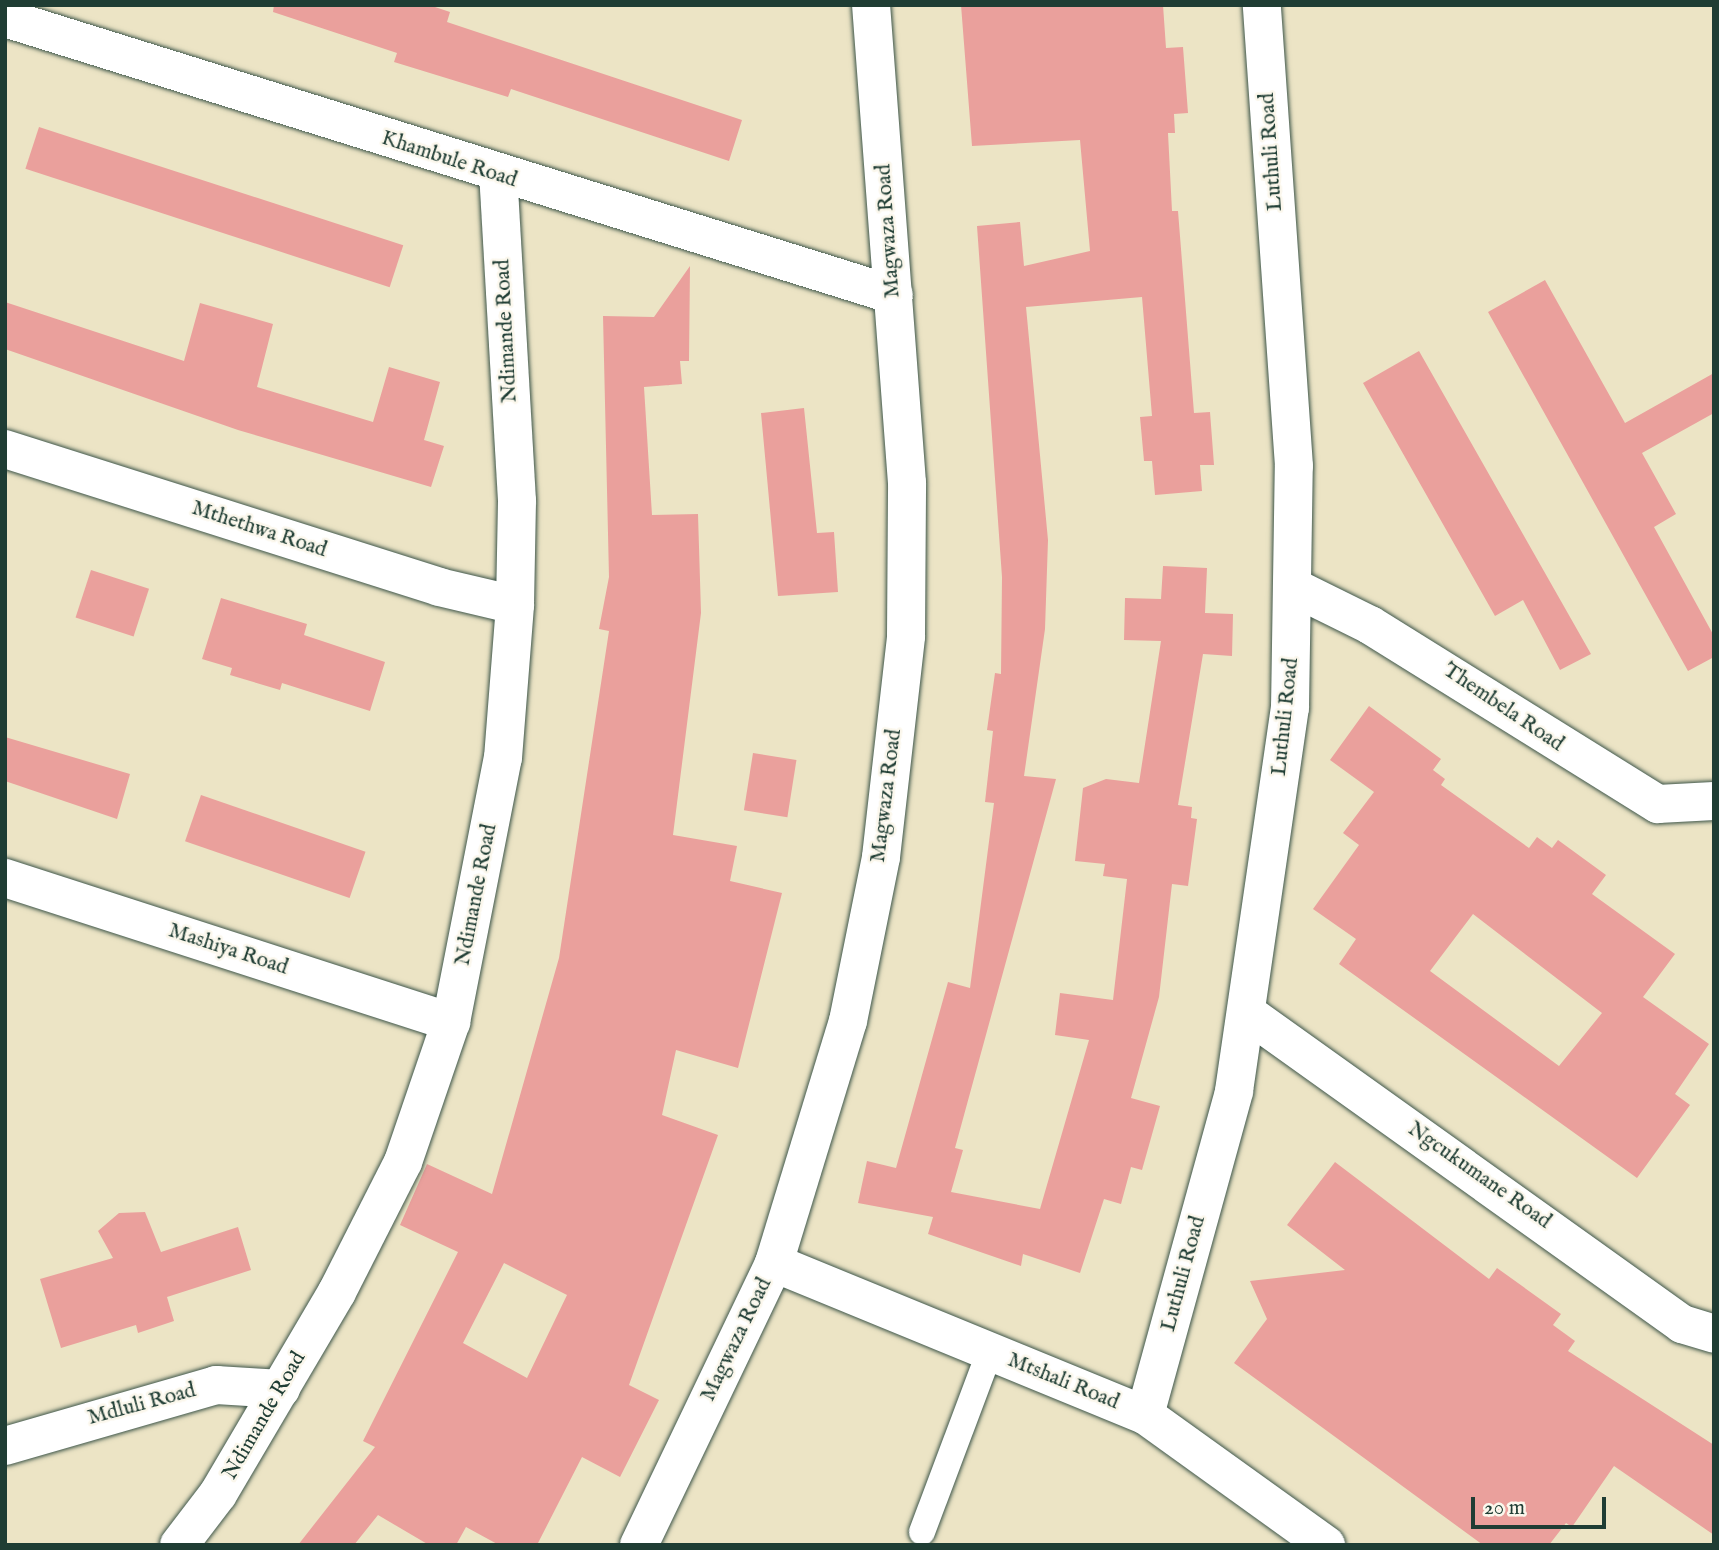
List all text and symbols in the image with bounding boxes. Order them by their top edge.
street label: Luthuli Road [1255,92,1289,212]
street label: Khambule Road [378,126,520,194]
street label: Magwaza Road [872,163,906,299]
street label: Ndimande Road [491,259,523,403]
street label: Mthethwa Road [188,496,330,564]
street label: Luthuli Road [1267,657,1305,777]
street label: Thembela Road [1438,658,1568,758]
street label: Magwaza Road [866,728,908,864]
street label: Ndimande Road [451,822,503,968]
street label: Mashiya Road [165,919,291,981]
street label: Ngcukumane Road [1402,1117,1556,1235]
street label: Luthuli Road [1157,1214,1211,1334]
street label: Magwaza Road [696,1274,778,1406]
street label: Ndimande Road [218,1347,312,1485]
street label: Mtshali Road [1004,1348,1122,1416]
street label: Mdluli Road [85,1378,199,1432]
scale bar [1474,1484,1609,1528]
text: 20 m [1484,1495,1525,1522]

